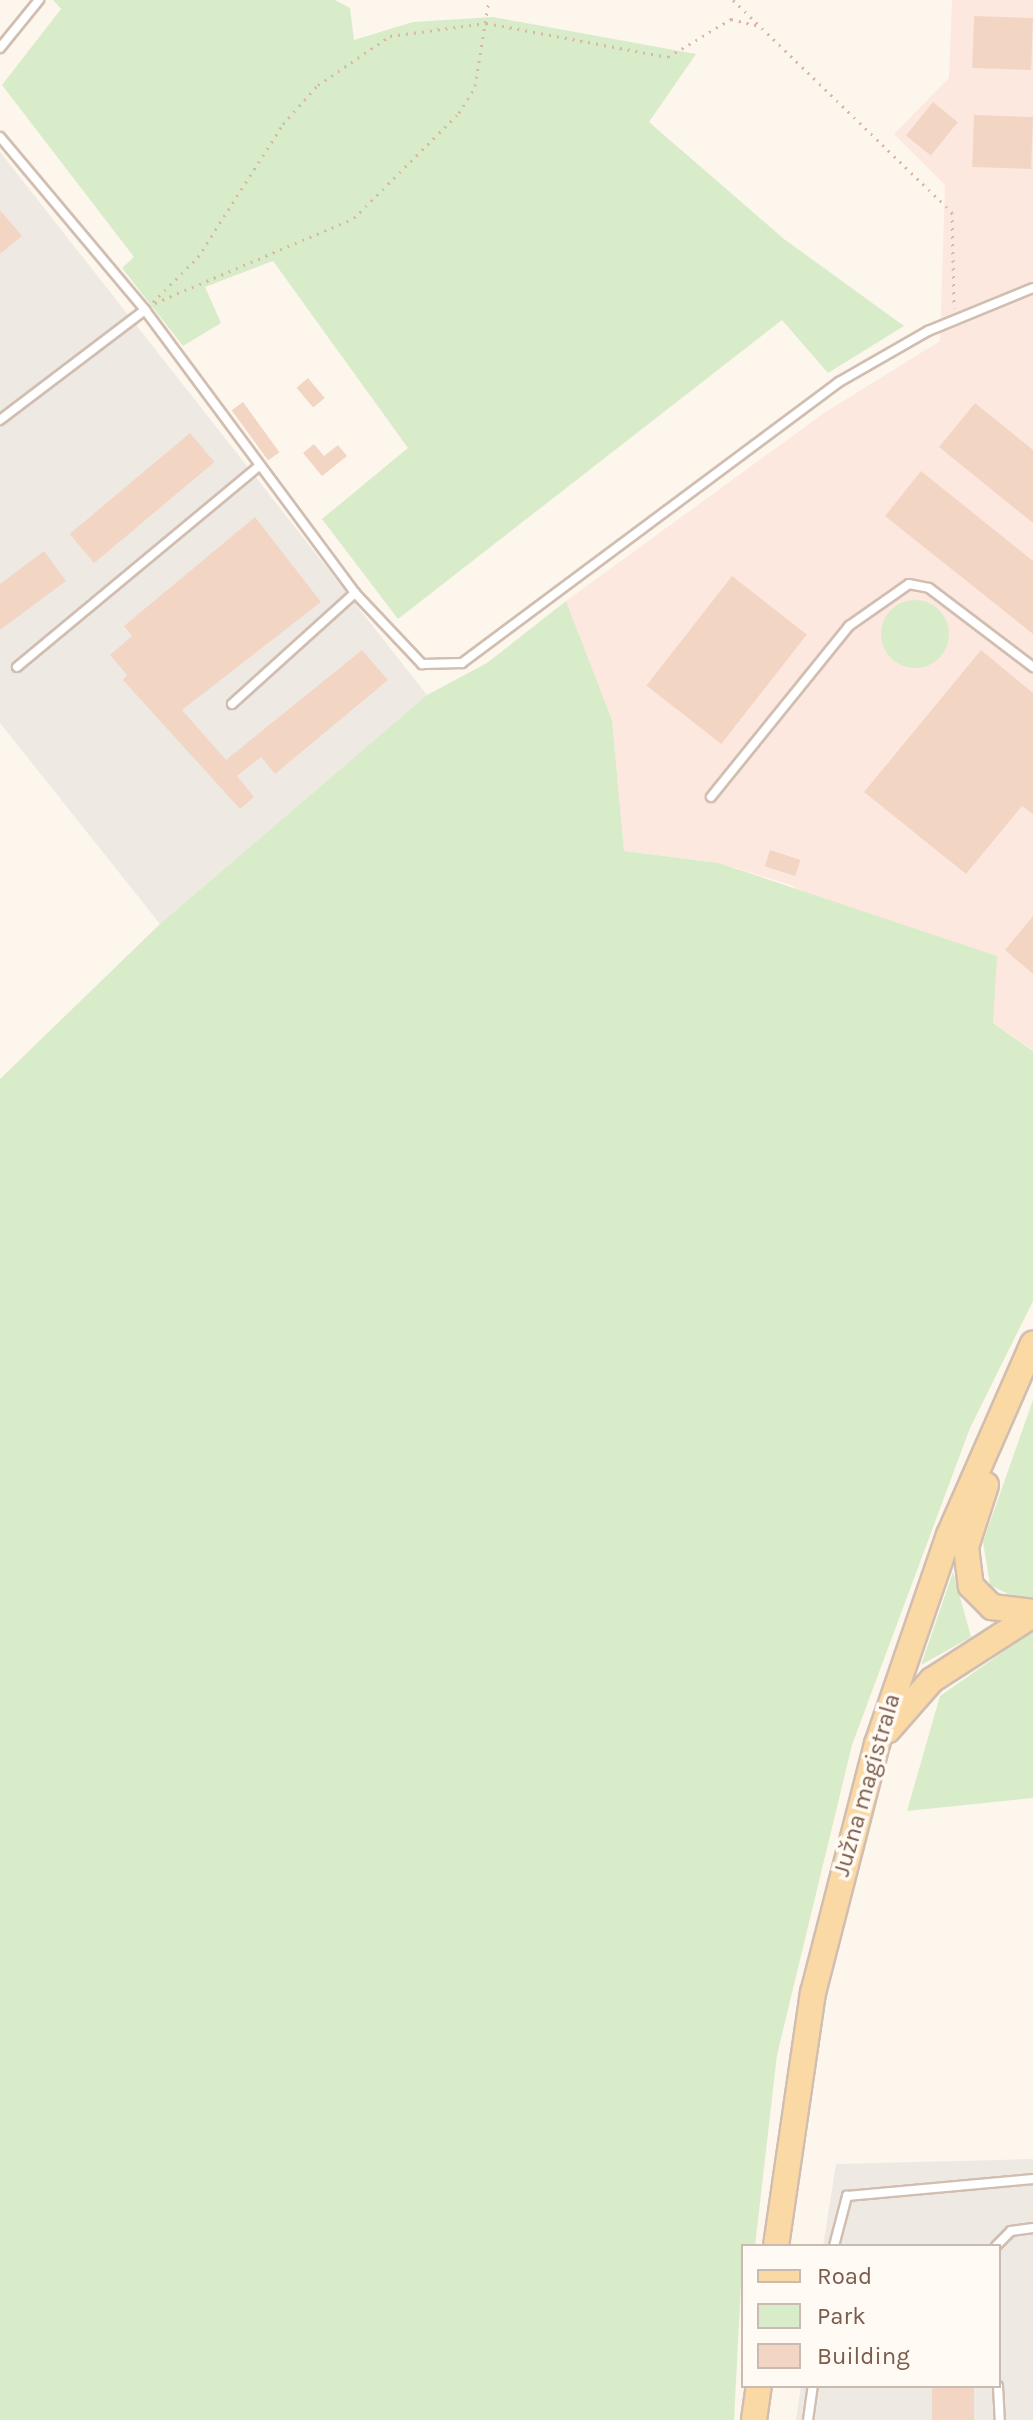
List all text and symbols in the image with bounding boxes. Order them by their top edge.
street label: Južna magistrala [827,1690,907,1880]
legend [741,2244,1001,2388]
text: Road [817,2262,872,2290]
text: Park [817,2302,866,2330]
text: Building [817,2342,910,2370]

